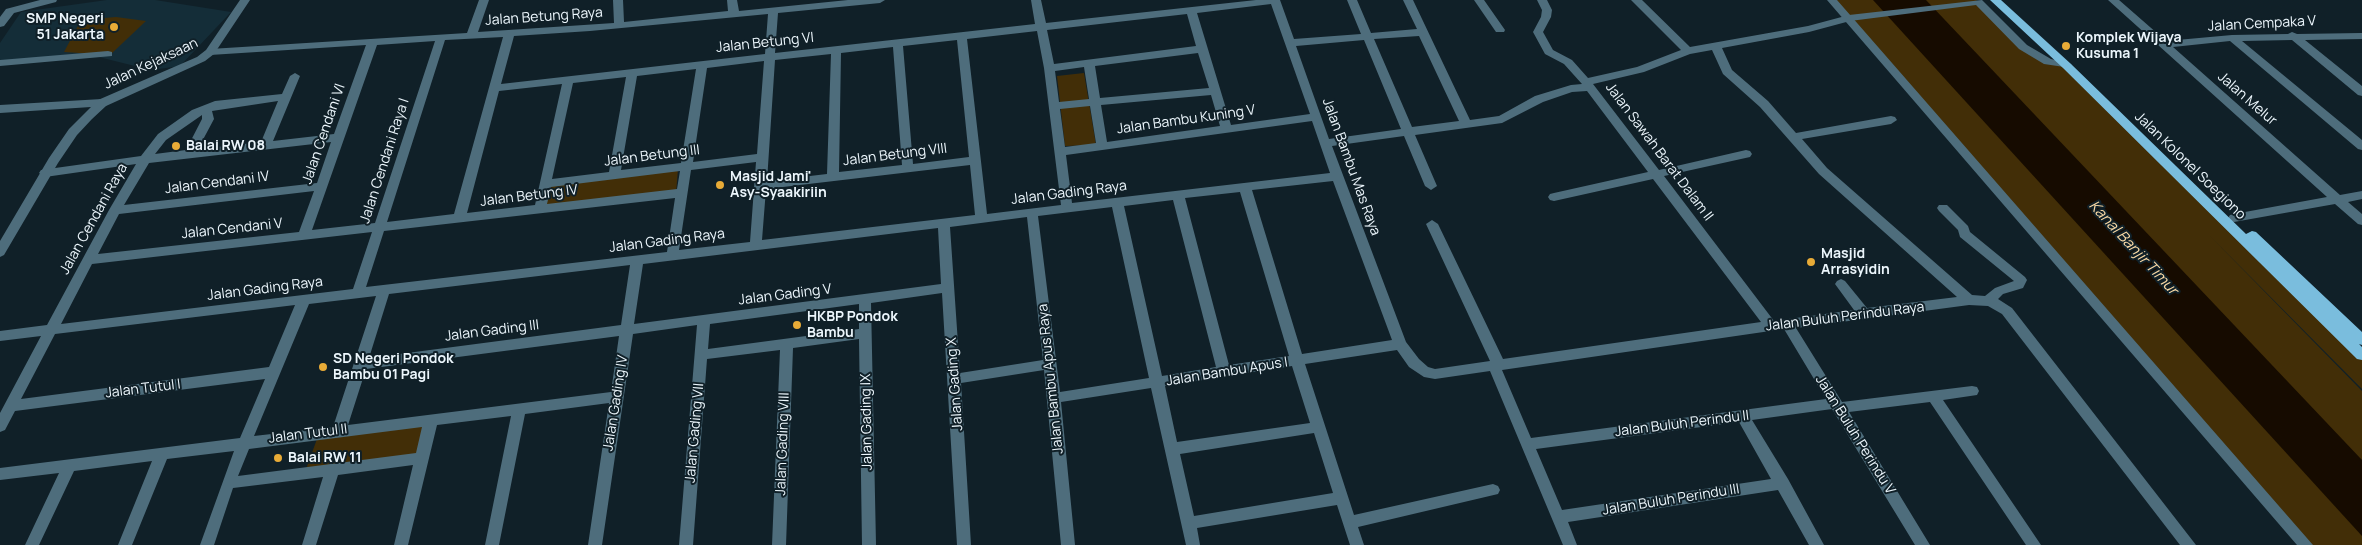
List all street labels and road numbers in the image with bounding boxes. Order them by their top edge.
street label: Jalan Betung Raya [485,5,603,29]
street label: Jalan Cempaka V [2207,13,2317,35]
street label: Jalan Betung VI [715,30,815,56]
street label: Jalan Kejaksaan [101,35,201,93]
street label: Jalan Melur [2214,69,2280,129]
street label: Jalan Sawah Barat Dalam II [1602,80,1716,224]
street label: Jalan Cendani VI [299,82,349,186]
street label: Jalan Cendani Raya I [357,96,413,226]
street label: Jalan Bambu Mas Raya [1318,96,1384,238]
street label: Jalan Bambu Kuning V [1116,102,1256,138]
street label: Jalan Kolonel Soegiono [2131,109,2249,223]
street label: Jalan Betung VIII [842,140,948,170]
street label: Jalan Betung III [603,142,701,170]
street label: Jalan Cendani Raya [57,161,131,277]
street label: Jalan Cendani IV [164,168,270,198]
street label: Jalan Gading Raya [1010,178,1128,208]
street label: Jalan Betung IV [479,182,579,210]
street label: Jalan Cendani V [181,215,283,243]
street label: Jalan Gading Raya [608,226,726,256]
street label: Jalan Gading Raya [206,274,324,304]
street label: Jalan Gading V [738,281,832,309]
street label: Jalan Buluh Perindu Raya [1765,299,1925,335]
street label: Jalan Bambu Apus Raya [1035,303,1067,455]
street label: Jalan Gading III [444,317,540,345]
street label: Jalan Gading X [943,337,967,431]
street label: Jalan Gading IV [600,354,632,452]
street label: Jalan Bambu Apus I [1165,354,1289,390]
street label: Jalan Buluh Perindu V [1812,372,1898,498]
street label: Jalan Gading IX [858,373,876,471]
street label: Jalan Tutul I [104,376,182,402]
street label: Jalan Gading VII [682,382,708,484]
street label: Jalan Gading VIII [773,392,793,496]
street label: Jalan Buluh Perindu II [1614,407,1750,441]
street label: Jalan Tutul II [268,421,348,447]
street label: Jalan Buluh Perindu III [1601,481,1741,519]

